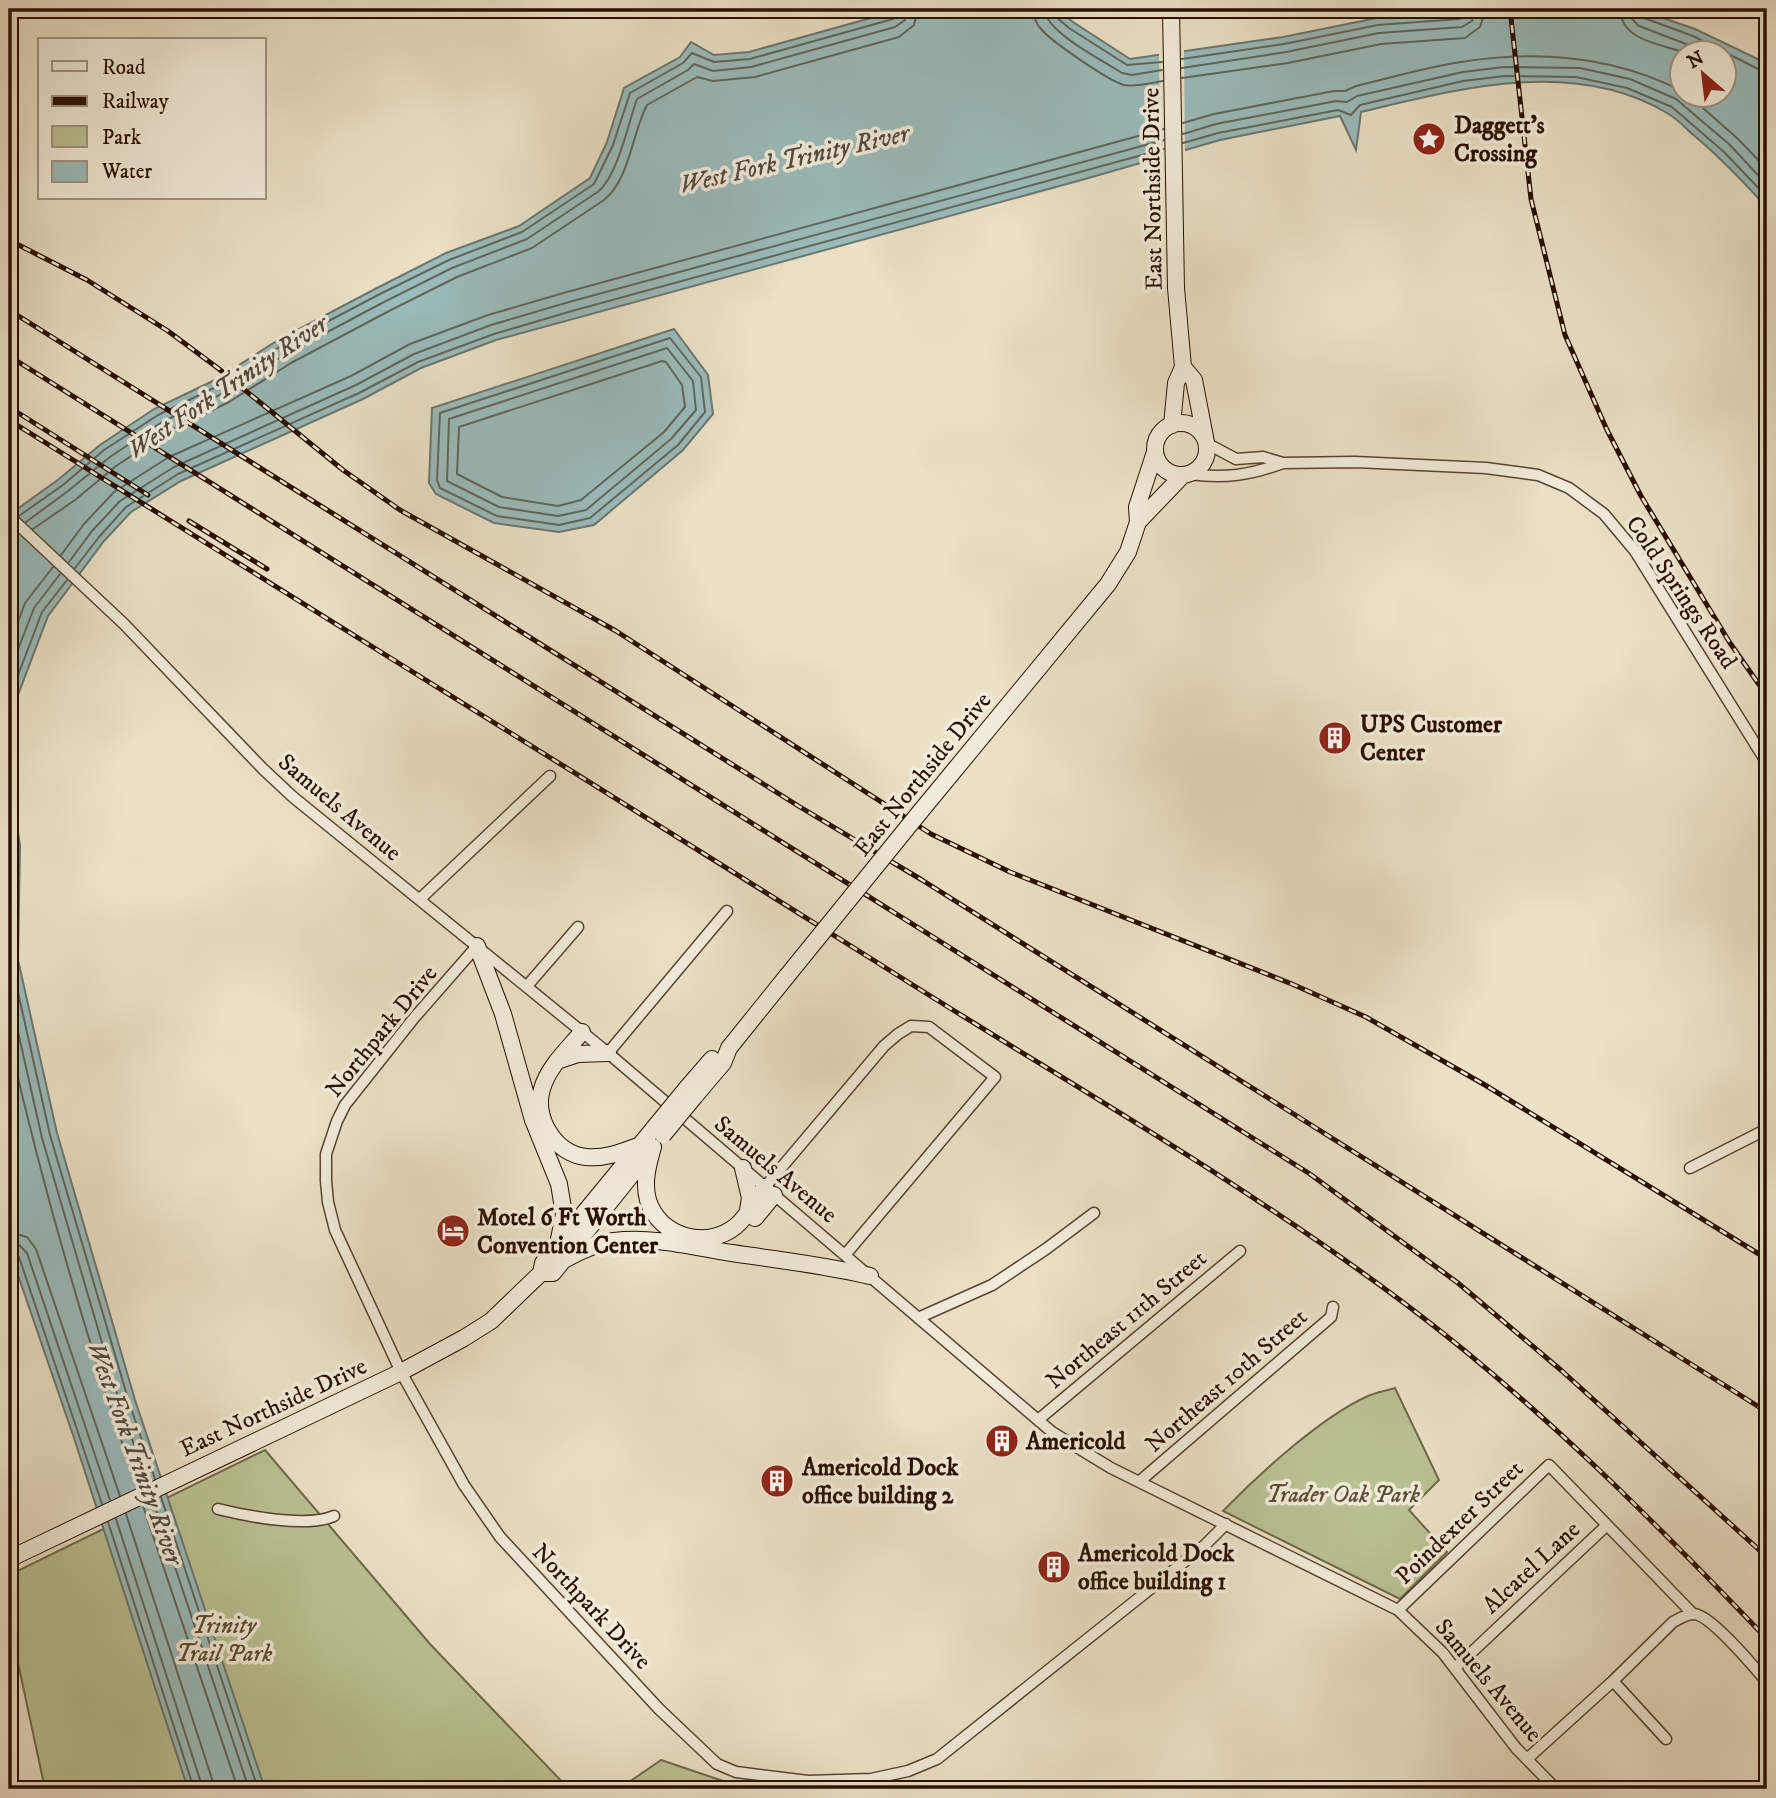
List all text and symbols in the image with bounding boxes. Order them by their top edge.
legend [38,38,266,200]
north arrow [1668,38,1738,108]
text: N [1683,46,1708,74]
text: Road [102,55,146,81]
street label: East Northside Drive [1136,87,1170,291]
text: Railway [102,89,170,115]
place label: Daggett's Crossing [1454,111,1545,169]
water label: West Fork Trinity River [676,117,914,202]
place icon: Daggett's Crossing [1410,120,1448,158]
text: Park [102,125,142,151]
text: Water [101,159,152,185]
water label: West Fork Trinity River [121,307,336,467]
street label: Cold Springs Road [1619,510,1744,675]
street label: East Northside Drive [847,686,998,863]
place label: UPS Customer Center [1360,710,1503,768]
building icon: UPS Customer Center [1316,719,1354,757]
street label: Samuels Avenue [272,747,407,868]
street label: Northpark Drive [319,959,444,1104]
street label: Samuels Avenue [708,1109,843,1230]
place label: Motel 6 Ft Worth Convention Center [477,1203,659,1261]
hotel icon: Motel 6 Ft Worth Convention Center [434,1212,472,1250]
street label: Northeast 11th Street [1040,1244,1213,1396]
street label: Northeast 10th Street [1140,1302,1314,1459]
water label: West Fork Trinity River [79,1338,191,1571]
street label: East Northside Drive [175,1351,372,1464]
building icon: Americold [983,1422,1021,1460]
place label: Americold [1025,1427,1126,1457]
place label: Americold Dock office building 2 [801,1453,959,1511]
street label: Poindexter Street [1390,1454,1530,1591]
building icon: Americold Dock office building 2 [758,1462,796,1500]
park label: Trader Oak Park [1266,1480,1420,1510]
street label: Alcatel Lane [1477,1515,1587,1621]
street label: Northpark Drive [525,1537,657,1676]
place label: Americold Dock office building 1 [1077,1539,1235,1597]
building icon: Americold Dock office building 1 [1035,1548,1073,1586]
park label: Trinity Trail Park [176,1611,272,1669]
street label: Samuels Avenue [1428,1613,1549,1748]

